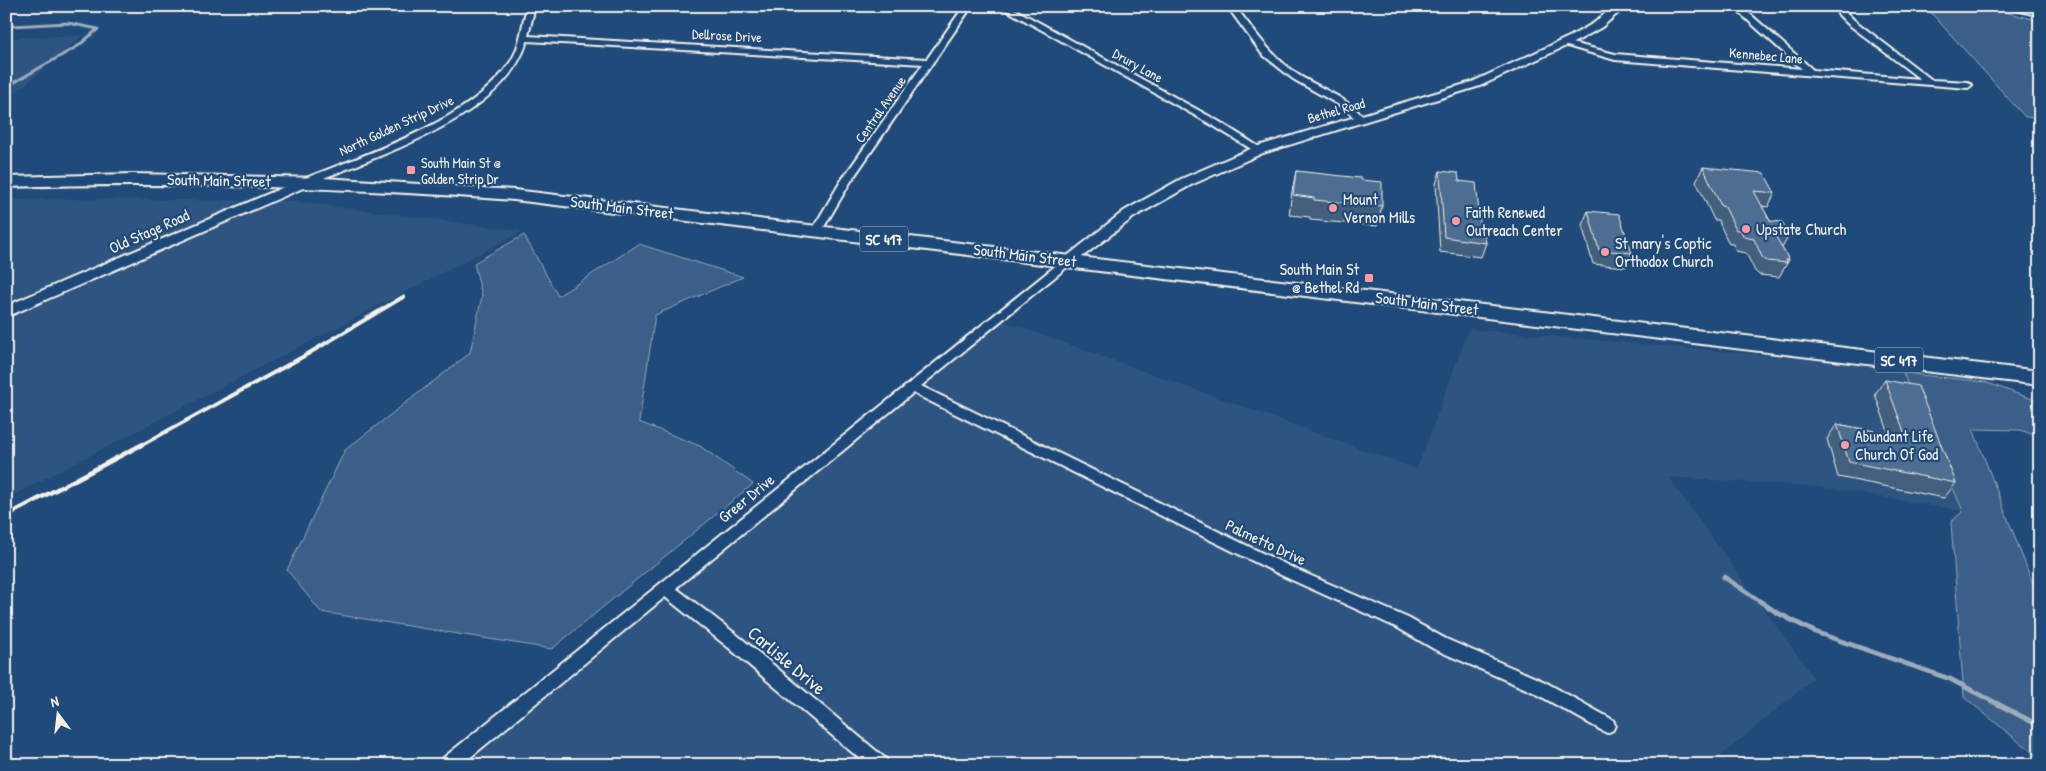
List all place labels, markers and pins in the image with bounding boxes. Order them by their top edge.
place label: South Main St @ Golden Strip Dr [421,153,501,189]
marker: South Main St @ Golden Strip Dr [405,164,417,176]
place label: Mount Vernon Mills [1343,188,1415,228]
place label: Faith Renewed Outreach Center [1465,201,1563,241]
marker: Mount Vernon Mills [1327,202,1339,214]
marker: Faith Renewed Outreach Center [1450,215,1462,227]
place label: Upstate Church [1756,218,1846,240]
marker: Upstate Church [1740,223,1752,235]
place label: St mary's Coptic Orthodox Church [1615,232,1714,272]
marker: St mary's Coptic Orthodox Church [1599,246,1611,258]
place label: South Main St @ Bethel Rd [1280,258,1359,298]
marker: South Main St @ Bethel Rd [1363,272,1375,284]
place label: Abundant Life Church Of God [1855,425,1938,465]
marker: Abundant Life Church Of God [1839,439,1851,451]

